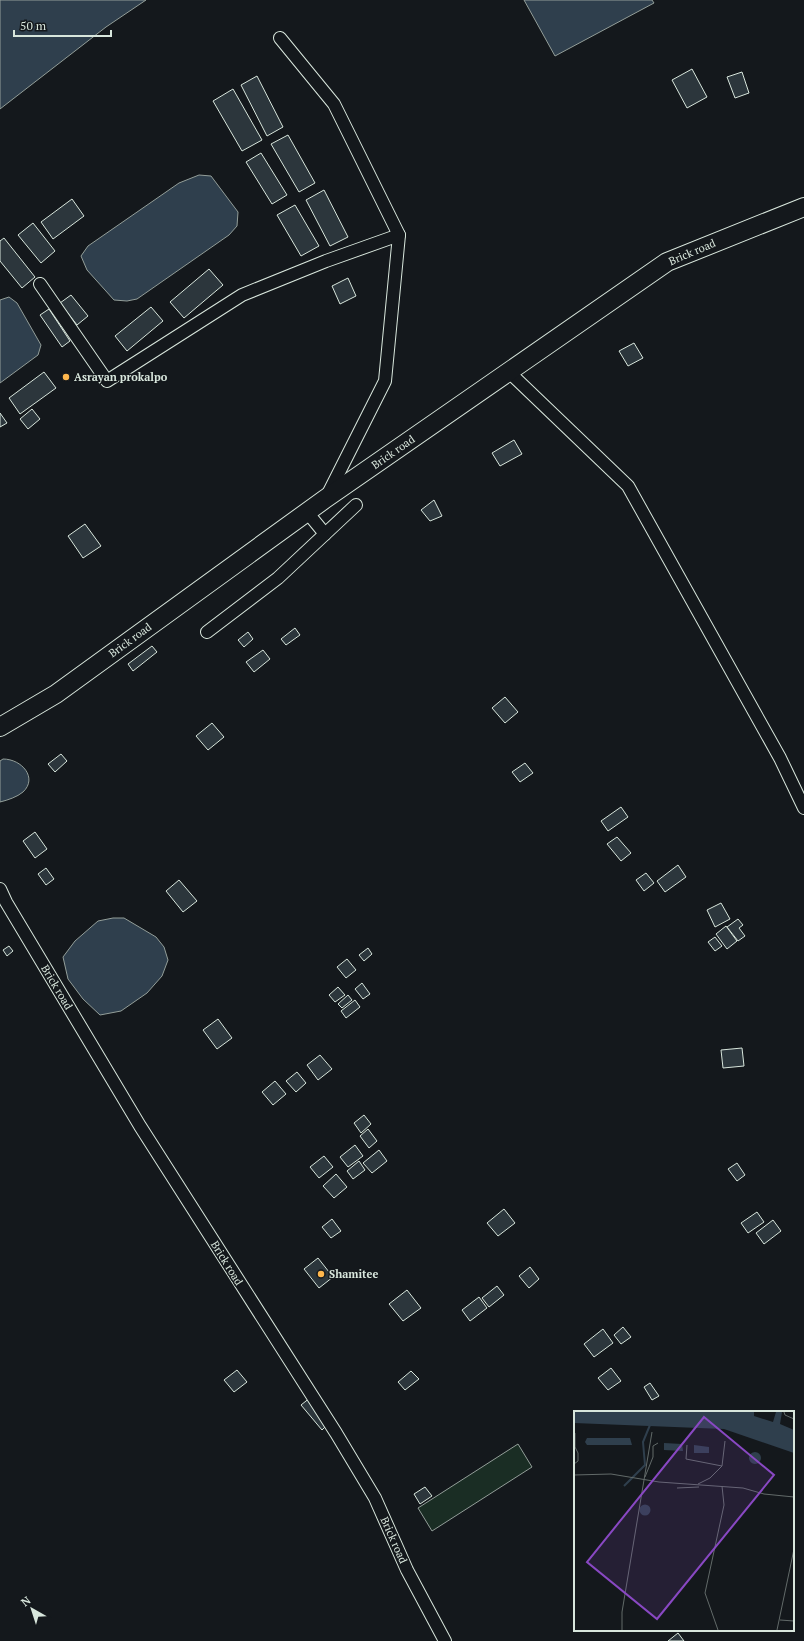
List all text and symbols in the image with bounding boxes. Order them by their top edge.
scale bar [14,12,111,38]
text: 50 m [20,18,47,33]
street label: Brick road [666,236,718,268]
place label: Asrayan prokalpo [74,370,168,384]
marker: Asrayan prokalpo [61,372,71,382]
street label: Brick road [369,432,417,472]
street label: Brick road [106,620,154,660]
street label: Brick road [38,962,76,1012]
street label: Brick road [208,1238,246,1288]
place label: Shamitee [329,1267,378,1281]
marker: Shamitee [316,1269,326,1279]
inset map [574,1411,794,1631]
street label: Brick road [377,1514,411,1566]
north arrow [12,1589,52,1629]
text: N [18,1593,34,1609]

